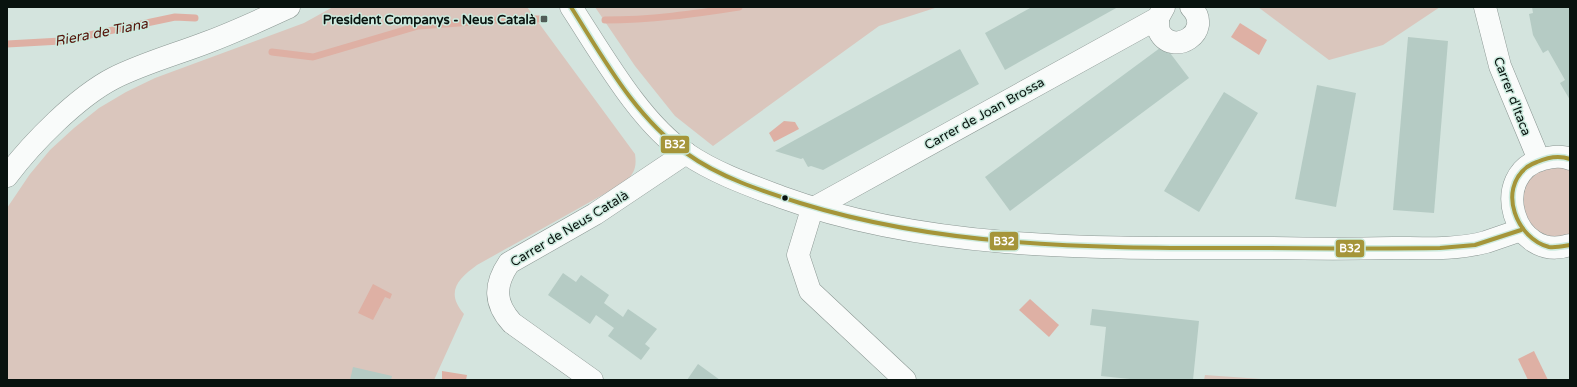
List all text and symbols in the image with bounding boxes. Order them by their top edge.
place label: President Companys - Neus Català [323,12,536,28]
marker: President Companys - Neus Català [539,14,549,24]
water label: Riera de Tiana [53,15,150,50]
street label: Carrer d'Itaca [1490,55,1534,138]
street label: Carrer de Joan Brossa [922,74,1047,154]
line badge: B32 [660,135,690,154]
text: B32 [664,138,686,151]
street label: Carrer de Neus Català [508,187,631,270]
unlabelled marker [780,193,790,203]
line badge: B32 [989,231,1019,251]
text: B32 [993,235,1015,248]
line badge: B32 [1335,239,1365,258]
text: B32 [1339,242,1361,255]

